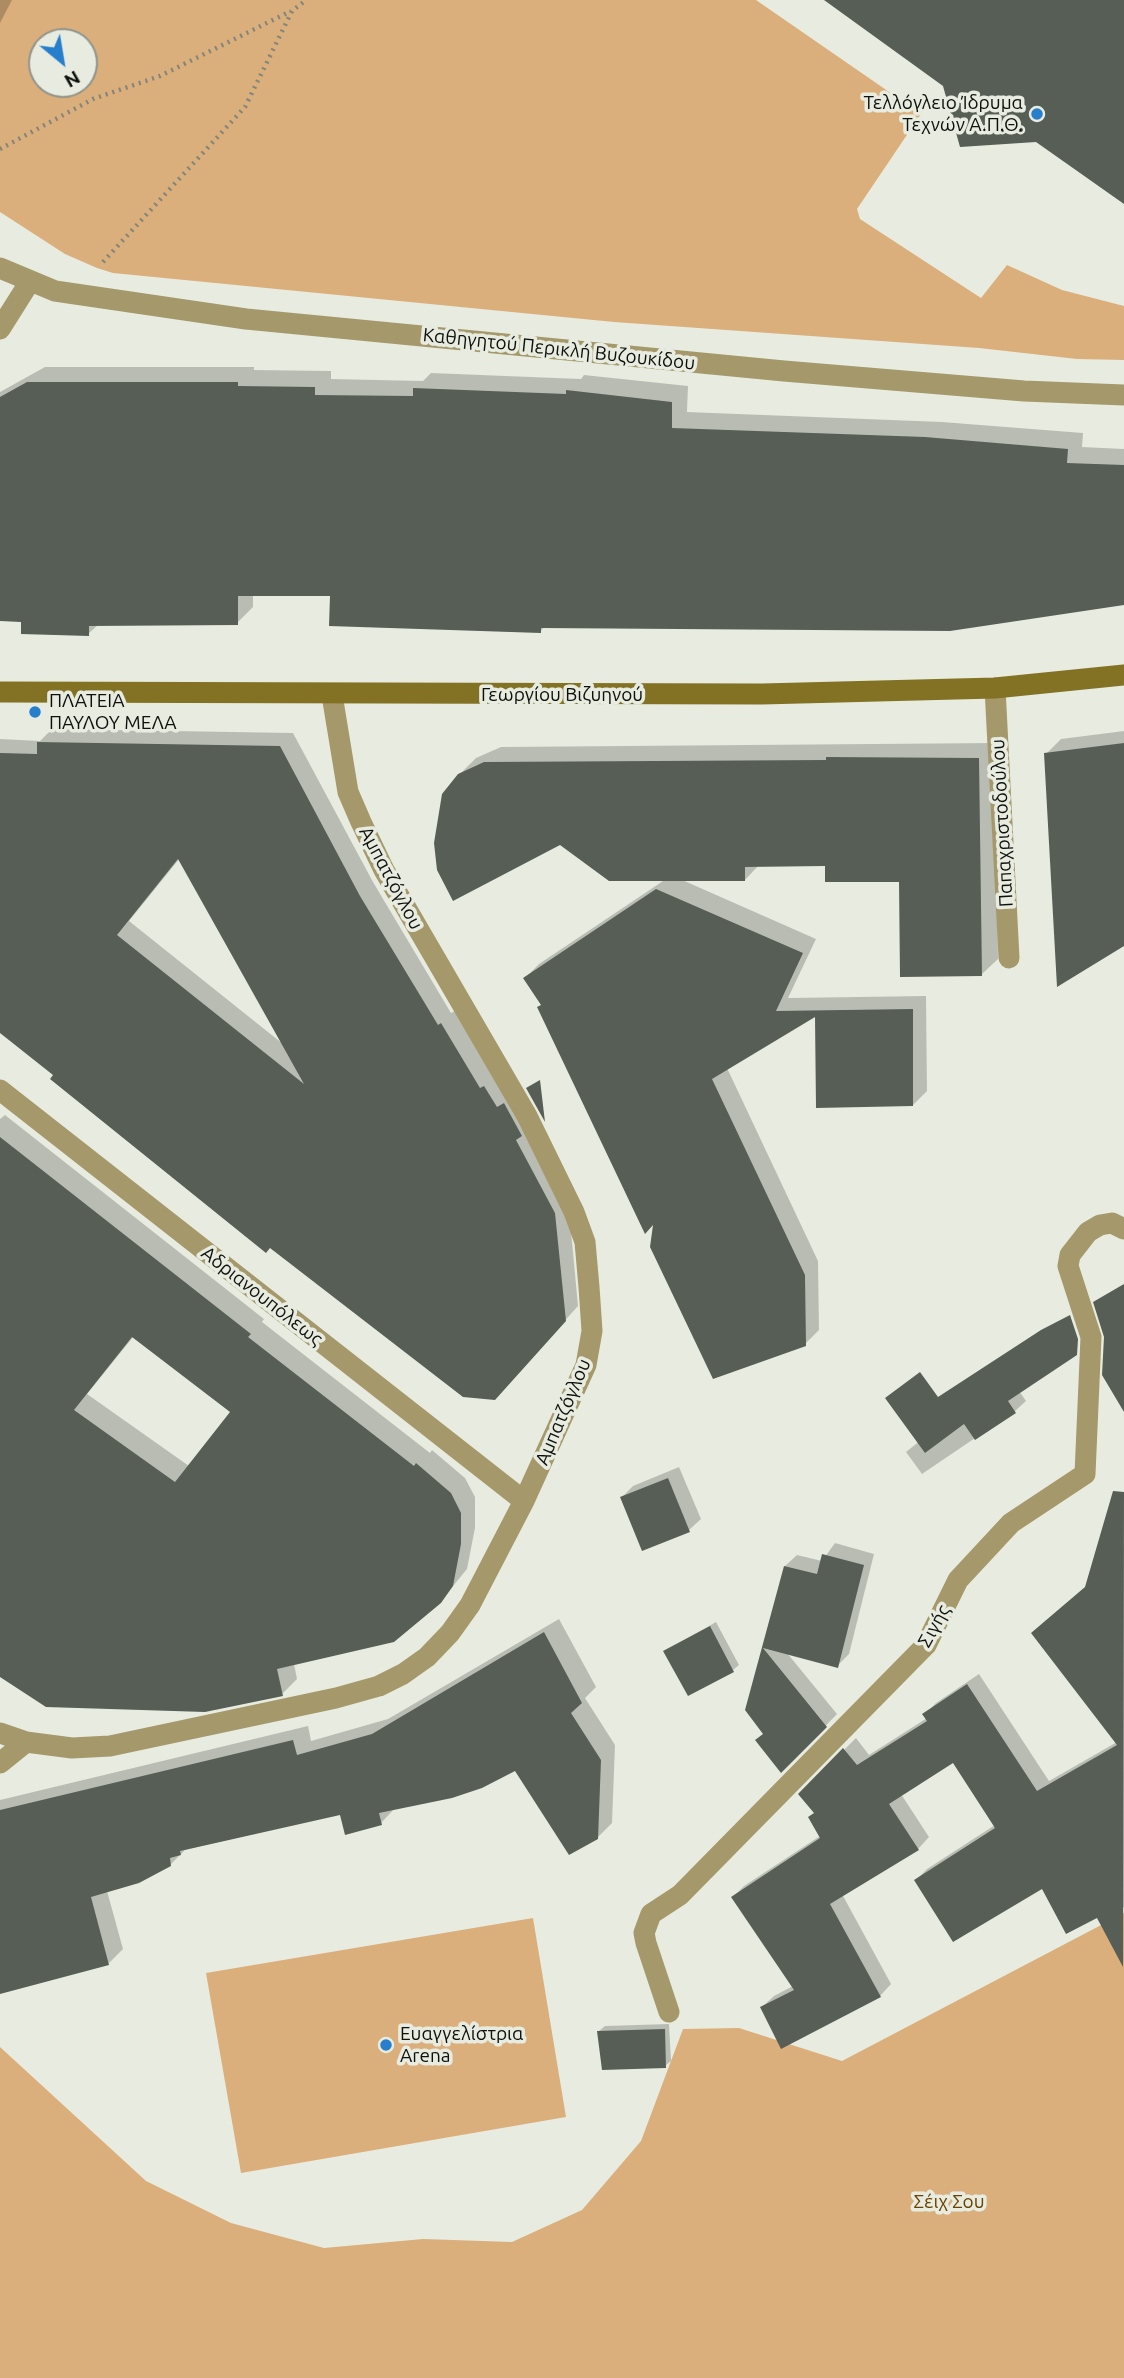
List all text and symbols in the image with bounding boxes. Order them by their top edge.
north arrow [28,28,98,98]
text: N [61,66,84,93]
place label: Τελλόγλειο Ίδρυμα Τεχνών Α.Π.Θ. [863,92,1023,136]
marker: Τελλόγλειο Ίδρυμα Τεχνών Α.Π.Θ. [1029,106,1045,122]
street label: Καθηγητού Περικλή Βυζουκίδου [422,323,696,375]
street label: Γεωργίου Βιζυηνού [481,684,643,706]
place label: ΠΛΑΤΕΙΑ ΠΑΥΛΟΥ ΜΕΛΑ [49,690,177,734]
marker: ΠΛΑΤΕΙΑ ΠΑΥΛΟΥ ΜΕΛΑ [27,704,43,720]
street label: Παπαχριστοδούλου [986,738,1018,908]
street label: Αμπατζόγλου [354,823,428,933]
street label: Αδριανουπόλεως [197,1242,327,1350]
street label: Αμπατζόγλου [530,1355,596,1469]
street label: Σιγής [913,1601,955,1651]
place label: Ευαγγελίστρια Arena [400,2023,523,2067]
marker: Ευαγγελίστρια Arena [378,2037,394,2053]
park label: Σέιχ Σου [913,2191,985,2213]

